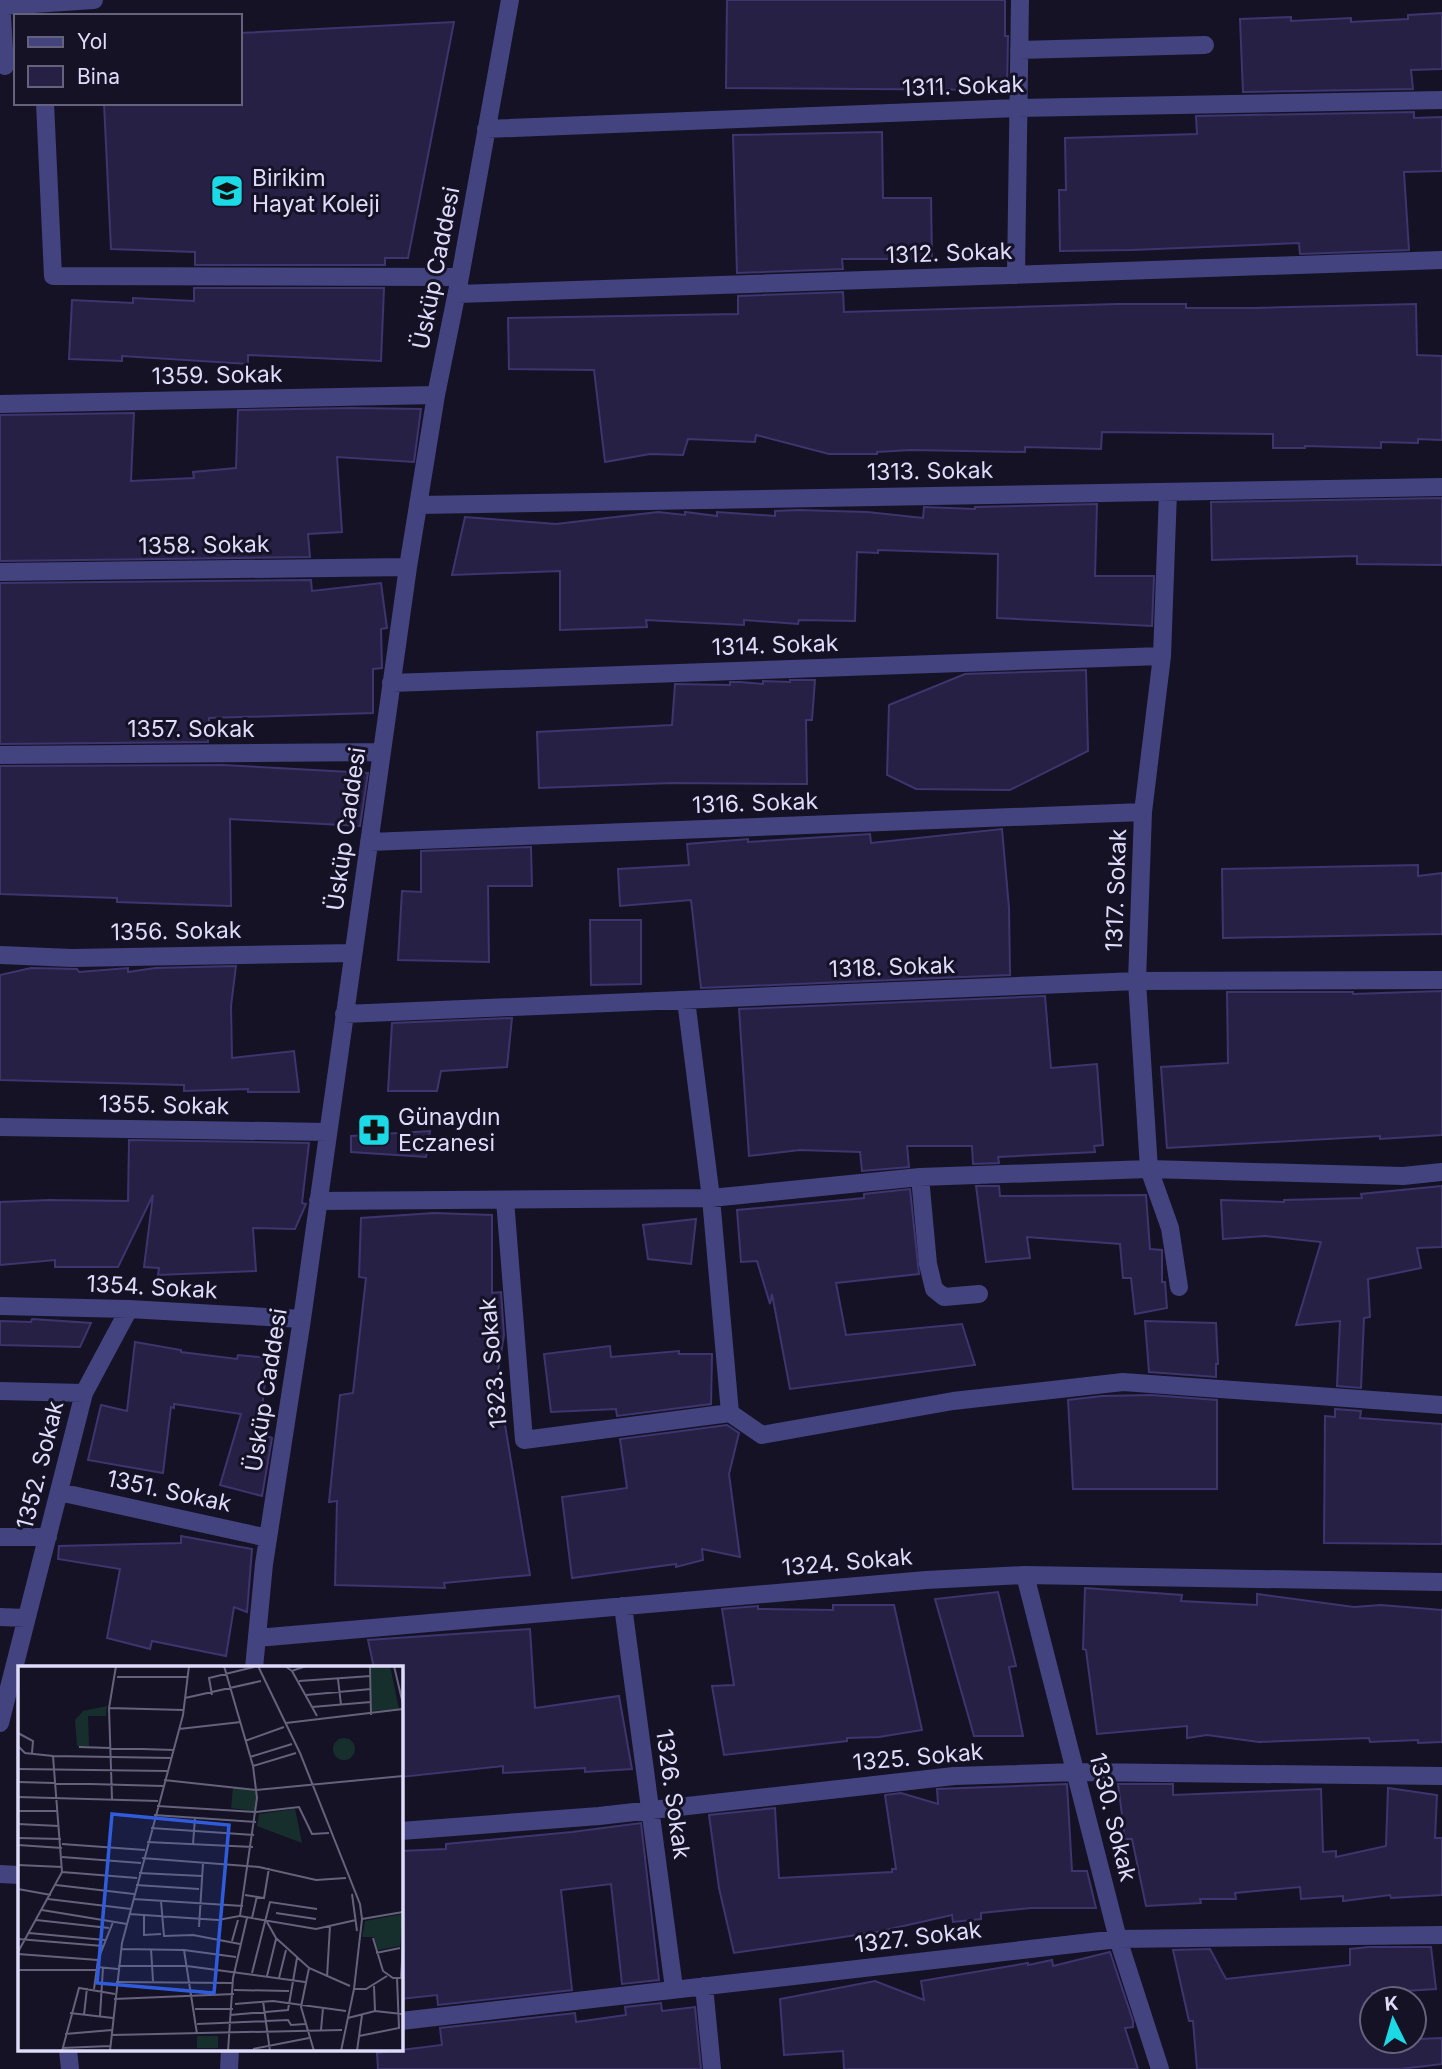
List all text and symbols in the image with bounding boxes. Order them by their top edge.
legend [14,14,242,105]
text: Yol [77,29,107,54]
text: Bina [77,64,120,89]
street label: 1311. Sokak [902,70,1025,102]
place label: Birikim Hayat Koleji [252,164,380,218]
school or university icon: Birikim Hayat Koleji [208,172,246,210]
street label: Üsküp Caddesi [407,184,465,352]
street label: 1312. Sokak [885,237,1013,269]
street label: 1359. Sokak [151,360,283,390]
street label: 1313. Sokak [867,456,994,486]
street label: 1358. Sokak [138,530,270,560]
street label: 1314. Sokak [711,629,839,661]
street label: 1357. Sokak [127,715,255,743]
street label: Üsküp Caddesi [321,745,371,913]
street label: 1316. Sokak [691,787,819,819]
street label: 1317. Sokak [1100,828,1132,952]
street label: 1356. Sokak [110,916,242,946]
street label: 1318. Sokak [828,951,956,983]
street label: 1355. Sokak [98,1090,230,1120]
place label: Günaydın Eczanesi [398,1103,501,1157]
pharmacy icon: Günaydın Eczanesi [355,1111,393,1149]
street label: 1354. Sokak [86,1270,219,1304]
street label: 1323. Sokak [473,1296,513,1430]
street label: Üsküp Caddesi [239,1306,293,1474]
street label: 1352. Sokak [11,1398,70,1532]
street label: 1351. Sokak [104,1464,234,1518]
street label: 1324. Sokak [780,1542,914,1582]
inset map [18,1666,402,2052]
street label: 1326. Sokak [650,1727,696,1861]
street label: 1325. Sokak [852,1737,985,1777]
street label: 1330. Sokak [1084,1750,1143,1885]
street label: 1327. Sokak [853,1915,983,1959]
north arrow [1358,1985,1428,2055]
text: K [1384,1991,1400,2016]

